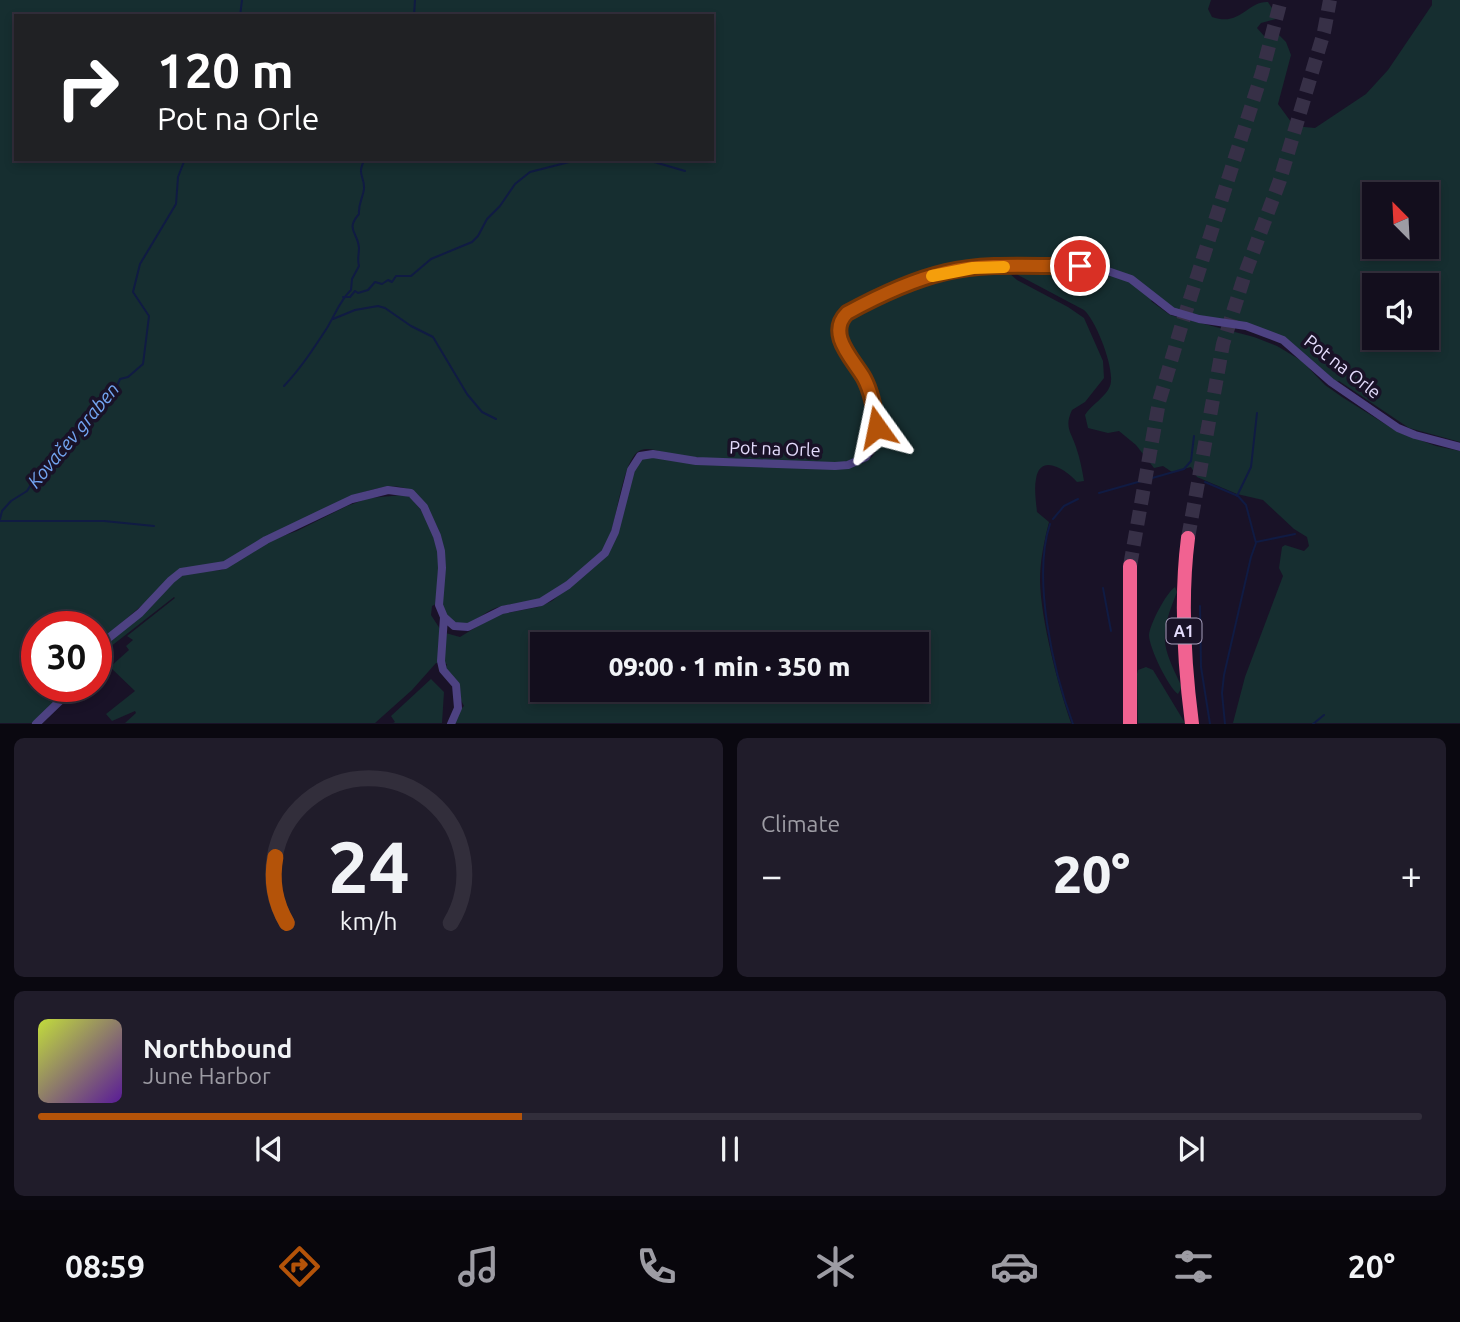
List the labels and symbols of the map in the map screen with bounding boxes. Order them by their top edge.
north arrow [1362,182,1438,259]
pin [1050,236,1110,296]
street label: Pot na Orle [1301,330,1385,402]
water label: Kovačev graben [23,378,123,492]
position arrow [840,390,914,464]
street label: Pot na Orle [729,436,821,460]
speed limit sign: 30 [21,611,112,702]
road number: A1 [1166,618,1202,644]

